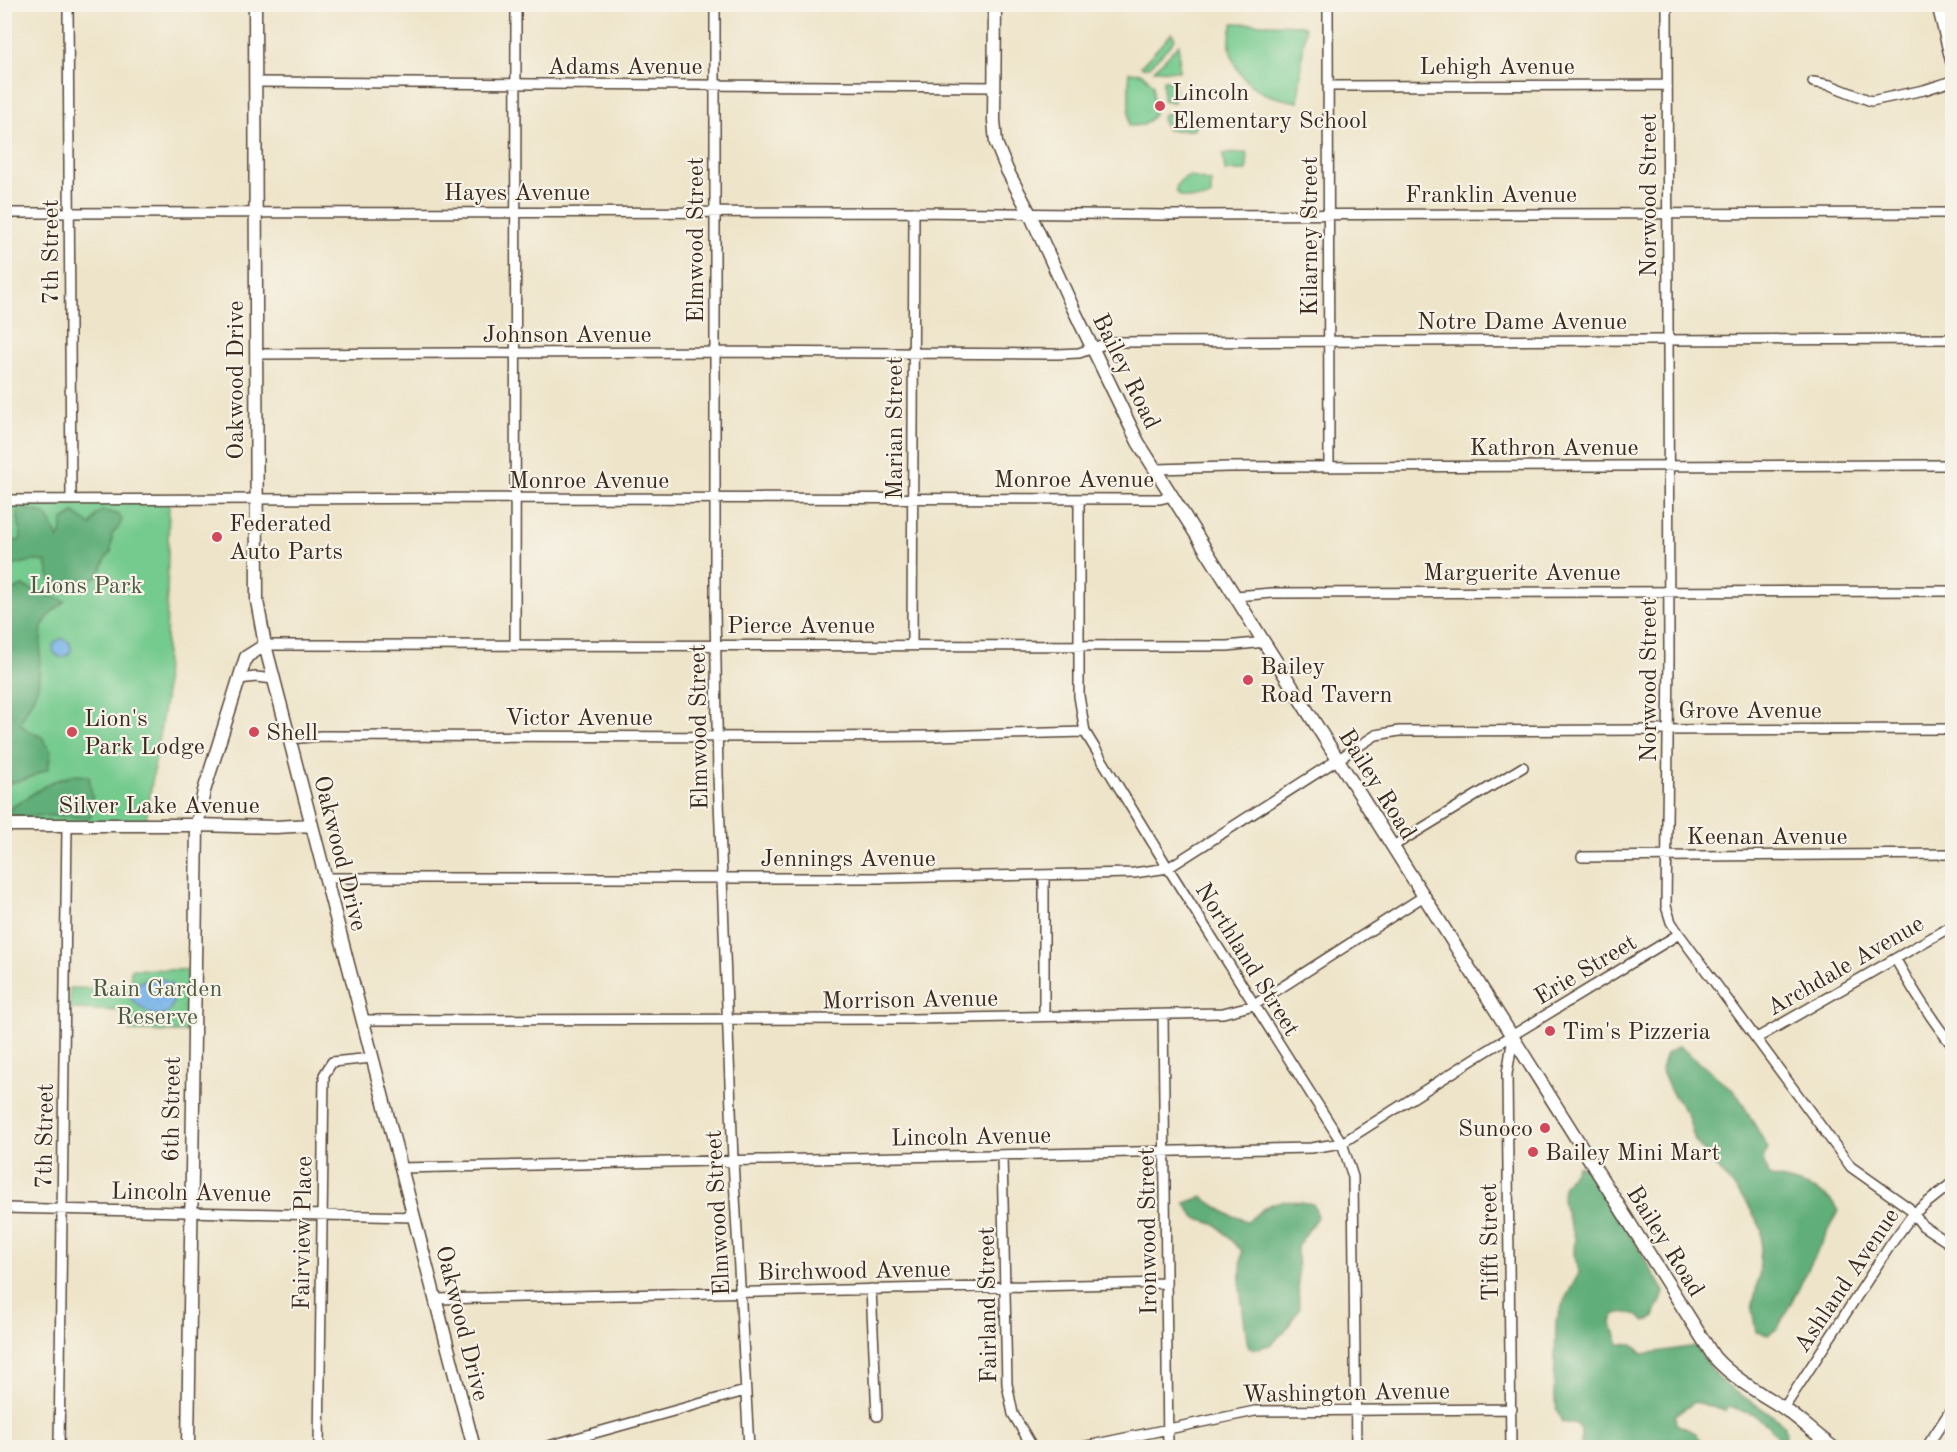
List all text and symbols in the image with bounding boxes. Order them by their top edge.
street label: Adams Avenue [547,56,703,80]
street label: Lehigh Avenue [1419,56,1575,80]
place label: Lincoln Elementary School [1172,82,1367,134]
marker: Lincoln Elementary School [1153,99,1167,113]
street label: Norwood Street [1638,113,1662,277]
street label: Kilarney Street [1299,156,1323,316]
street label: Elmwood Street [685,157,709,323]
street label: Hayes Avenue [444,182,590,206]
street label: Franklin Avenue [1405,184,1577,208]
street label: 7th Street [40,199,64,305]
street label: Oakwood Drive [225,300,249,460]
street label: Bailey Road [1087,310,1163,433]
street label: Notre Dame Avenue [1417,311,1627,335]
street label: Johnson Avenue [482,324,652,348]
street label: Marian Street [884,356,908,500]
street label: Kathron Avenue [1469,437,1639,461]
street label: Monroe Avenue [994,469,1154,493]
street label: Monroe Avenue [509,470,669,494]
place label: Federated Auto Parts [229,513,343,565]
marker: Federated Auto Parts [210,530,224,544]
street label: Marguerite Avenue [1423,562,1621,586]
park label: Lions Park [29,575,143,599]
street label: Norwood Street [1638,598,1662,762]
street label: Pierce Avenue [727,615,875,639]
street label: Elmwood Street [687,644,713,810]
place label: Bailey Road Tavern [1260,656,1393,708]
marker: Bailey Road Tavern [1241,673,1255,687]
street label: Grove Avenue [1678,700,1822,724]
street label: Victor Avenue [505,707,653,731]
place label: Lion's Park Lodge [84,708,205,760]
place label: Shell [266,722,318,746]
marker: Lion's Park Lodge [65,725,79,739]
marker: Shell [247,725,261,739]
street label: Bailey Road [1333,726,1420,845]
street label: Oakwood Drive [308,773,370,934]
street label: Silver Lake Avenue [58,795,260,819]
street label: Keenan Avenue [1687,826,1847,850]
street label: Jennings Avenue [760,848,936,872]
street label: Northland Street [1190,879,1303,1041]
street label: Archdale Avenue [1764,912,1928,1021]
street label: Erie Street [1531,931,1641,1010]
park label: Rain Garden Reserve [92,978,222,1030]
street label: Morrison Avenue [822,987,998,1015]
place label: Tim's Pizzeria [1562,1021,1711,1045]
marker: Tim's Pizzeria [1543,1024,1557,1038]
street label: 6th Street [160,1056,186,1162]
street label: 7th Street [33,1083,59,1189]
place label: Sunoco [1458,1118,1533,1142]
marker: Sunoco [1538,1121,1552,1135]
street label: Lincoln Avenue [891,1125,1051,1151]
street label: Elmwood Street [703,1129,735,1297]
place label: Bailey Mini Mart [1545,1142,1720,1166]
marker: Bailey Mini Mart [1526,1145,1540,1159]
street label: Ironwood Street [1136,1147,1162,1315]
street label: Fairview Place [291,1156,317,1311]
street label: Lincoln Avenue [111,1181,271,1207]
street label: Tifft Street [1478,1183,1504,1301]
street label: Bailey Road [1621,1183,1708,1302]
street label: Ashland Avenue [1791,1205,1905,1358]
street label: Fairland Street [976,1226,1002,1384]
street label: Oakwood Drive [430,1243,492,1404]
street label: Birchwood Avenue [757,1258,951,1286]
street label: Washington Avenue [1242,1380,1450,1408]

